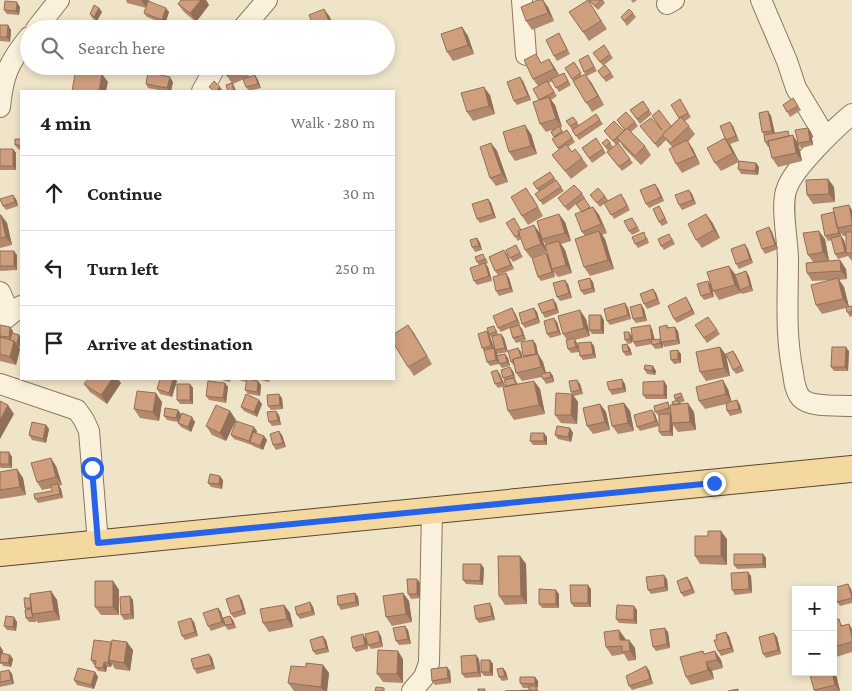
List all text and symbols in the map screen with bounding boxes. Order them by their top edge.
search box [20,20,395,75]
icon: search [38,34,66,62]
text: Search here [78,37,165,58]
text: 4 min [40,111,91,135]
text: Walk · 280 m [291,114,375,131]
icon: ahead [40,179,68,207]
text: Continue [87,183,162,204]
text: 30 m [343,185,375,202]
icon: left [40,254,68,282]
text: Turn left [87,258,159,279]
text: 250 m [335,260,375,277]
icon: arrive [40,329,68,357]
text: Arrive at destination [87,333,253,354]
route start [81,457,104,480]
route end [703,472,726,495]
map controls [792,586,837,676]
button: + [792,586,837,631]
button: − [792,631,837,676]

